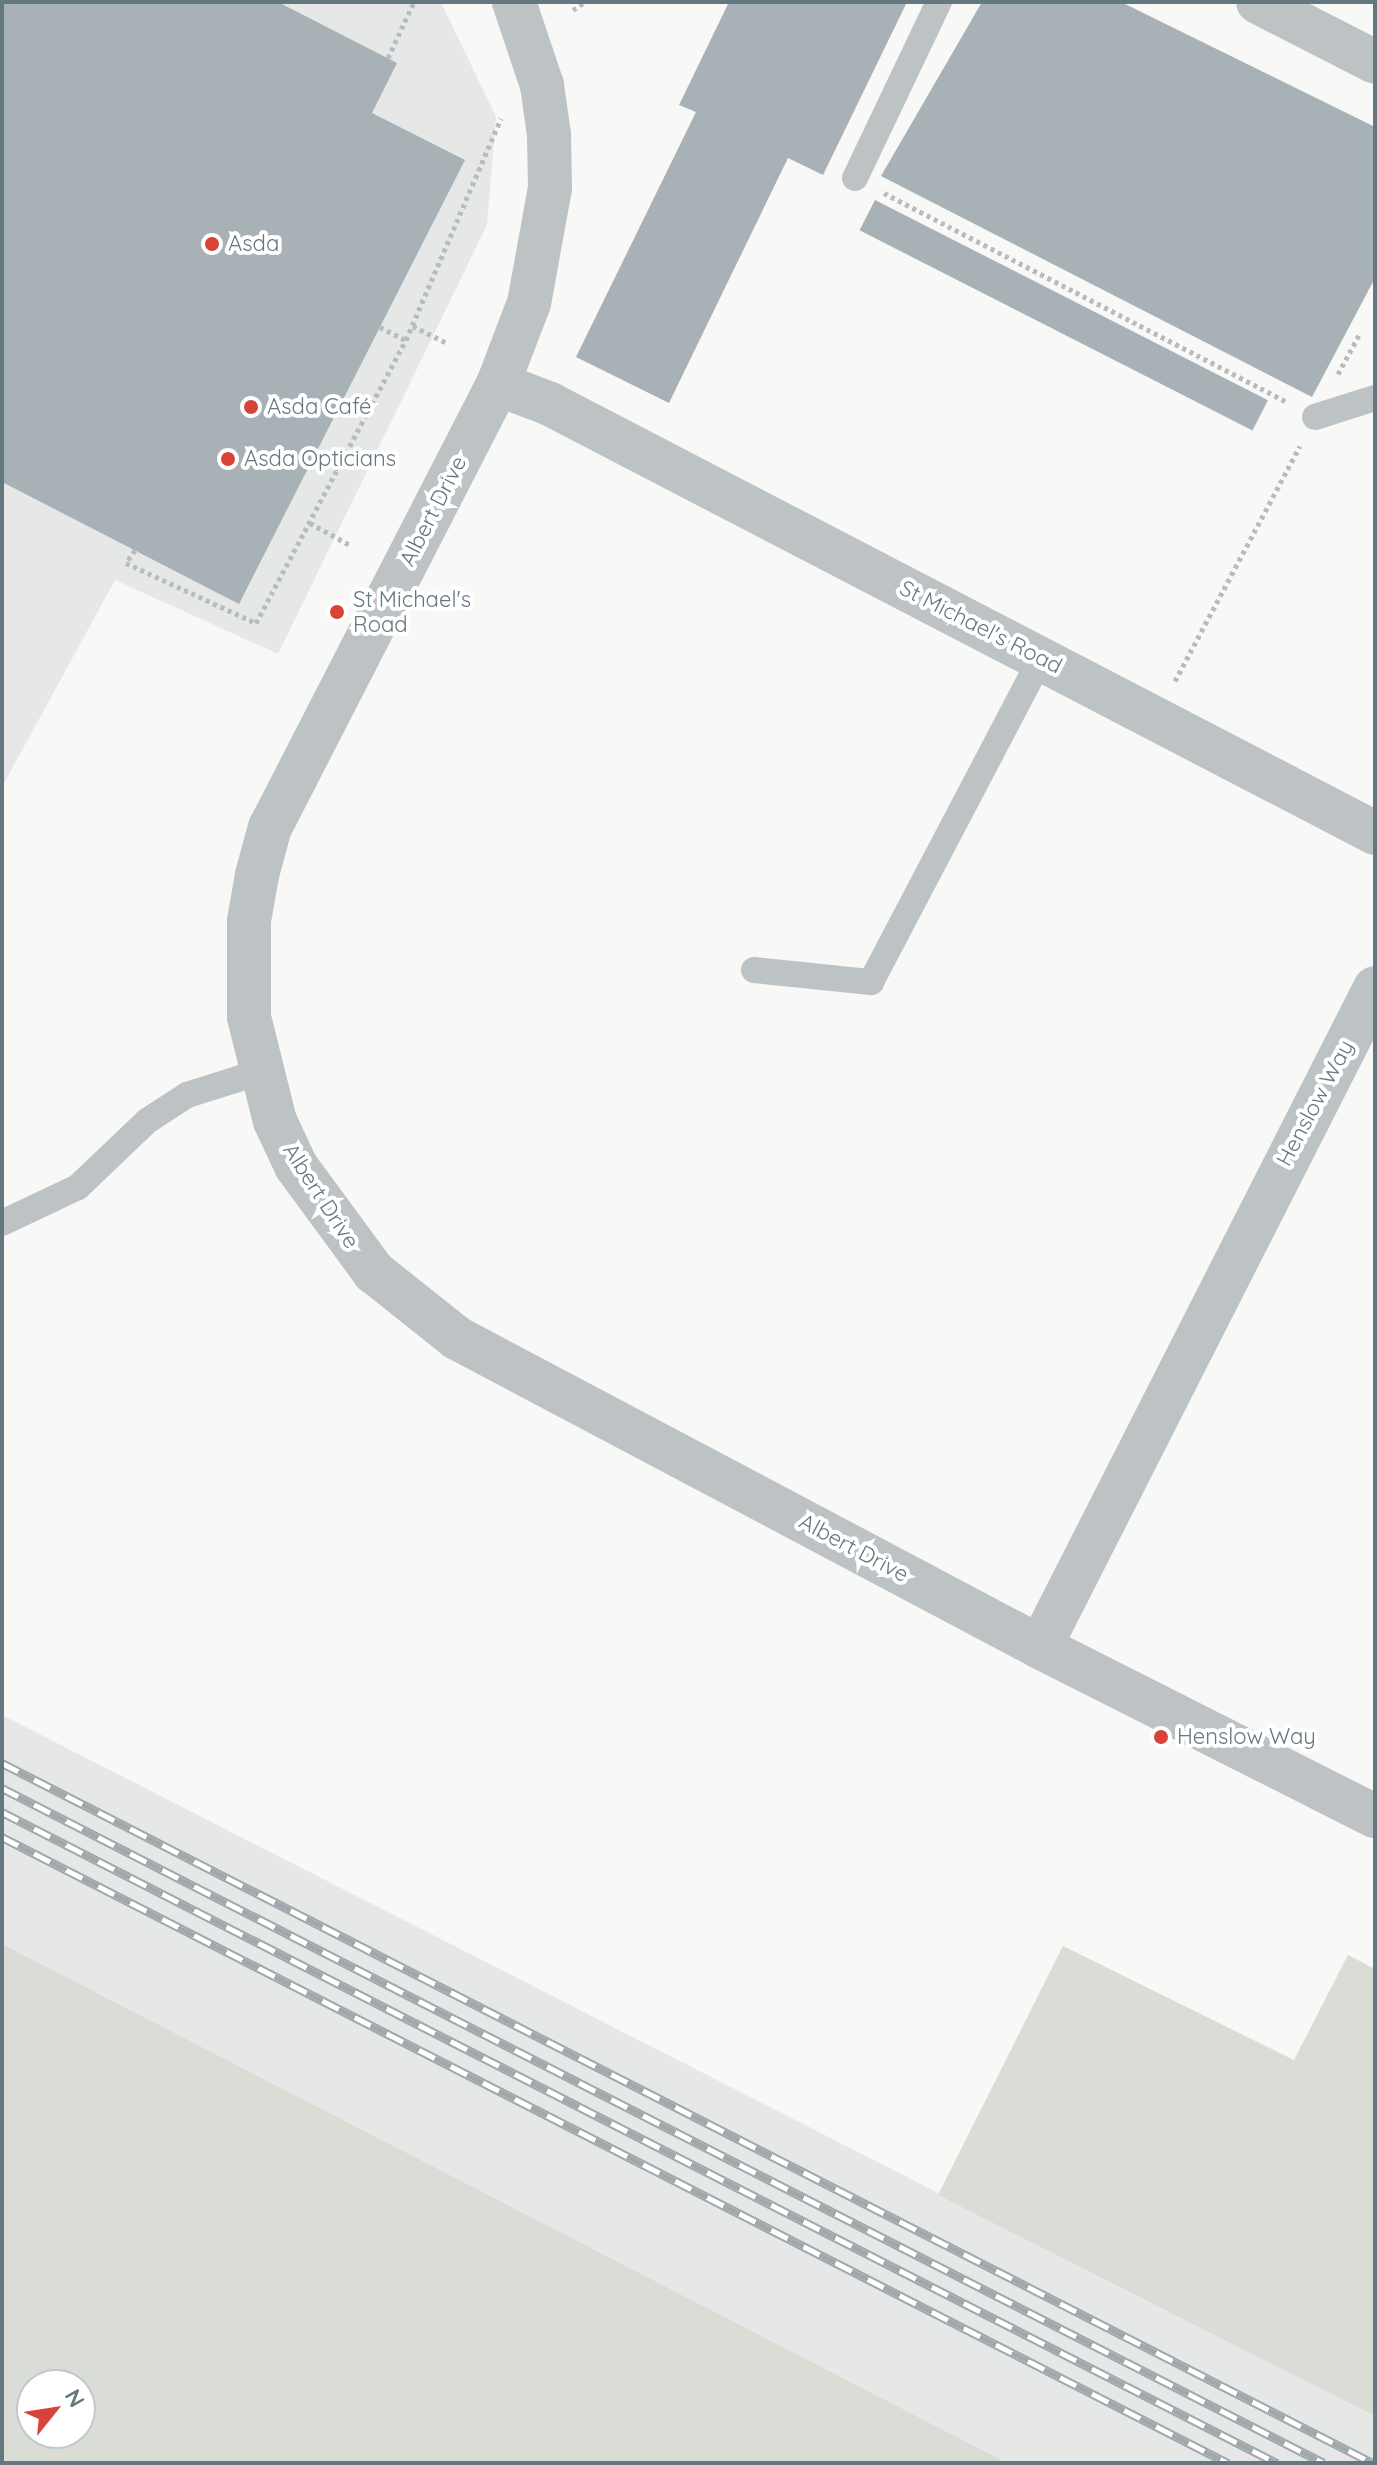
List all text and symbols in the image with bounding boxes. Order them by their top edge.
place label: Asda [228,231,279,257]
marker: Asda [203,235,221,253]
place label: Asda Café [267,394,371,420]
marker: Asda Café [242,398,260,416]
place label: Asda Opticians [244,446,396,472]
marker: Asda Opticians [219,450,237,468]
street label: Albert Drive [394,452,472,570]
street label: St Michael's Road [895,575,1067,679]
place label: St Michael's Road [353,586,471,638]
marker: St Michael's Road [328,603,346,621]
street label: Henslow Way [1271,1035,1359,1171]
street label: Albert Drive [277,1139,365,1253]
street label: Albert Drive [795,1508,913,1588]
place label: Henslow Way [1177,1724,1316,1750]
marker: Henslow Way [1152,1728,1170,1746]
north arrow [16,2369,96,2449]
text: N [59,2384,91,2412]

